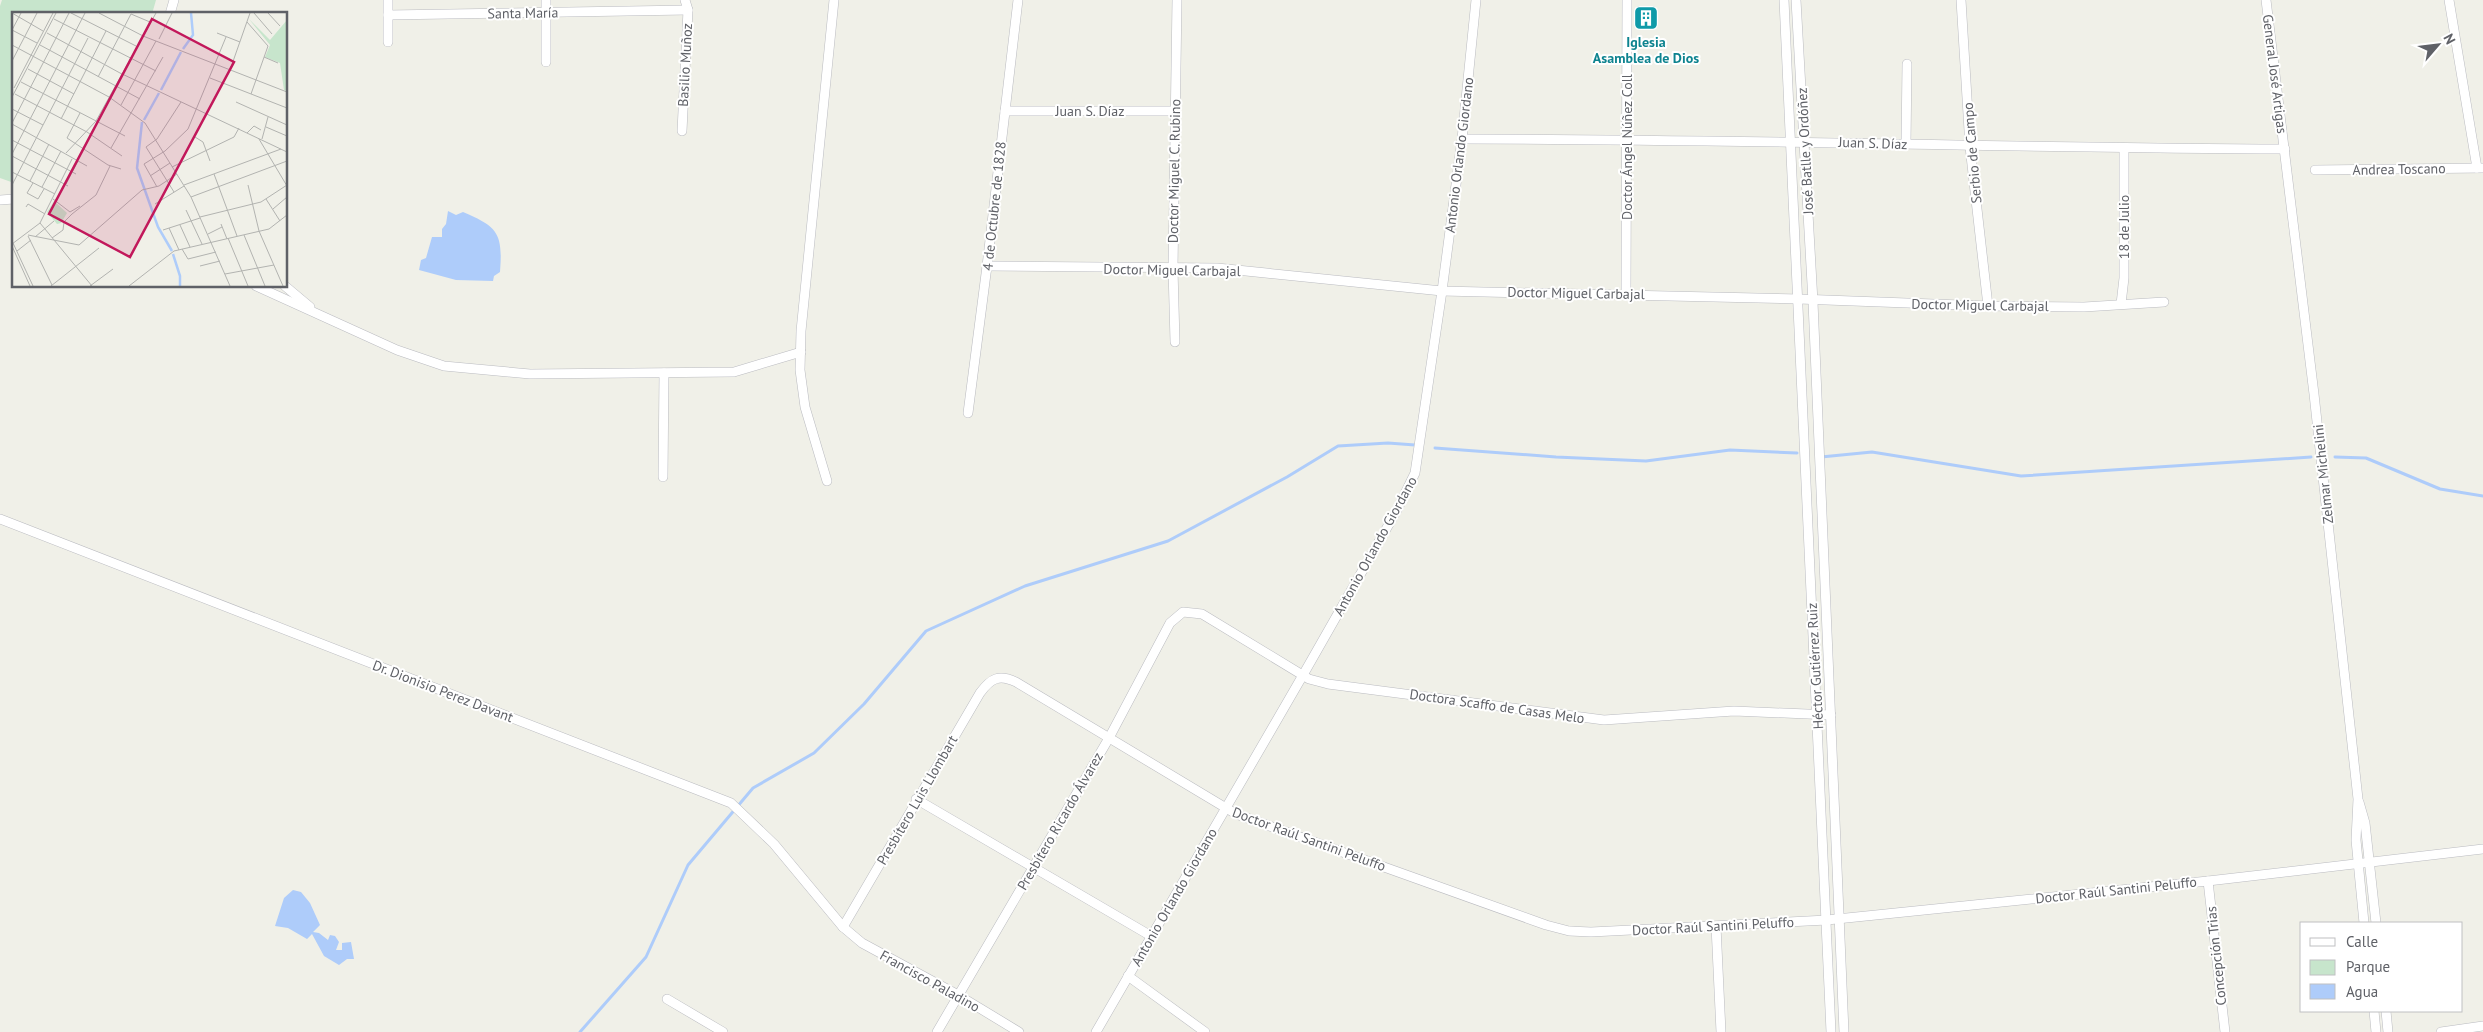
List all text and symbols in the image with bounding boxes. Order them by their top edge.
street label: Santa María [487,3,559,23]
building icon: Iglesia Asamblea de Dios [1633,5,1659,31]
inset map [12,12,288,288]
street label: General José Artigas [2259,13,2291,135]
north arrow [2413,20,2463,70]
street label: Basilio Muñoz [674,23,696,107]
text: N [2439,31,2460,47]
place label: Iglesia Asamblea de Dios [1593,33,1699,67]
street label: Doctor Ángel Núñez Coll [1618,74,1636,220]
street label: Antonio Orlando Giordano [1441,76,1477,234]
street label: José Batlle y Ordóñez [1793,87,1817,216]
street label: Doctor Miguel C. Rubino [1164,99,1184,243]
street label: Juan S. Díaz [1054,102,1125,120]
street label: Serbio de Campo [1959,102,1985,204]
street label: Juan S. Díaz [1837,133,1908,153]
street label: 4 de Octubre de 1828 [978,140,1010,272]
street label: Andrea Toscano [2352,159,2446,179]
street label: 18 de Julio [2115,195,2133,259]
street label: Doctor Miguel Carbajal [1103,260,1241,280]
street label: Doctor Miguel Carbajal [1507,283,1645,303]
street label: Doctor Miguel Carbajal [1911,295,2049,315]
street label: Zelmar Michelini [2309,423,2337,525]
street label: Antonio Orlando Giordano [1329,473,1421,619]
street label: Héctor Gutiérrez Ruiz [1803,602,1827,730]
street label: Dr. Dionisio Perez Davant [370,656,516,726]
street label: Doctora Scaffo de Casas Melo [1408,685,1586,727]
street label: Presbítero Luis Llombart [873,732,962,868]
street label: Presbítero Ricardo Álvarez [1013,749,1107,893]
street label: Doctor Raúl Santini Peluffo [1230,803,1388,875]
street label: Antonio Orlando Giordano [1127,825,1221,969]
street label: Doctor Raúl Santini Peluffo [2034,873,2198,907]
street label: Concepción Trias [2202,905,2230,1006]
street label: Doctor Raúl Santini Peluffo [1632,913,1794,939]
legend [2300,922,2463,1012]
text: Calle [2346,932,2378,951]
street label: Francisco Paladino [877,946,983,1016]
text: Parque [2346,957,2390,976]
text: Agua [2346,982,2378,1001]

